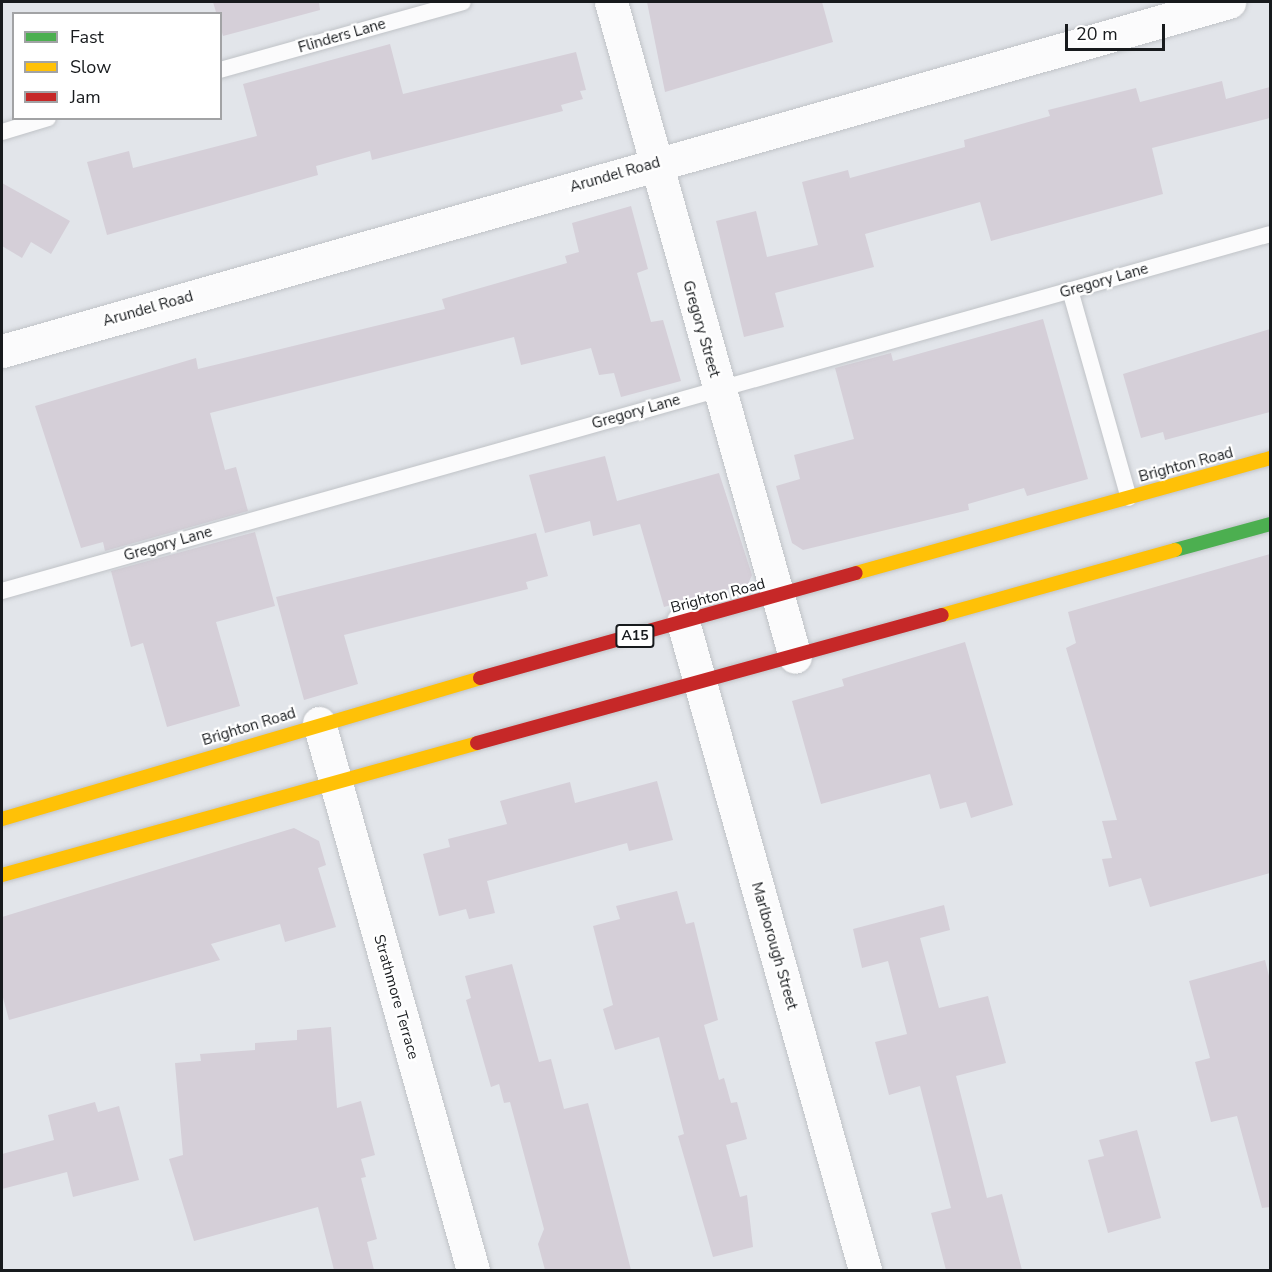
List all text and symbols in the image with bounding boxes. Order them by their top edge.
legend [12,12,222,120]
scale bar [1068,12,1168,50]
street label: Flinders Lane [296,15,388,57]
text: 20 m [1076,22,1118,46]
text: Fast [70,25,104,49]
text: Slow [70,55,111,79]
text: Jam [70,85,101,109]
street label: Arundel Road [568,154,662,196]
street label: Gregory Lane [1058,260,1150,302]
street label: Gregory Street [679,279,723,379]
street label: Arundel Road [101,288,195,330]
street label: Gregory Lane [590,391,682,433]
street label: Brighton Road [1137,444,1235,486]
street label: Gregory Lane [122,523,214,565]
street label: Brighton Road [669,575,767,617]
road number: A15 [614,625,656,647]
street label: Brighton Road [200,704,298,750]
street label: Marlborough Street [747,880,801,1012]
street label: Strathmore Terrace [370,933,422,1061]

